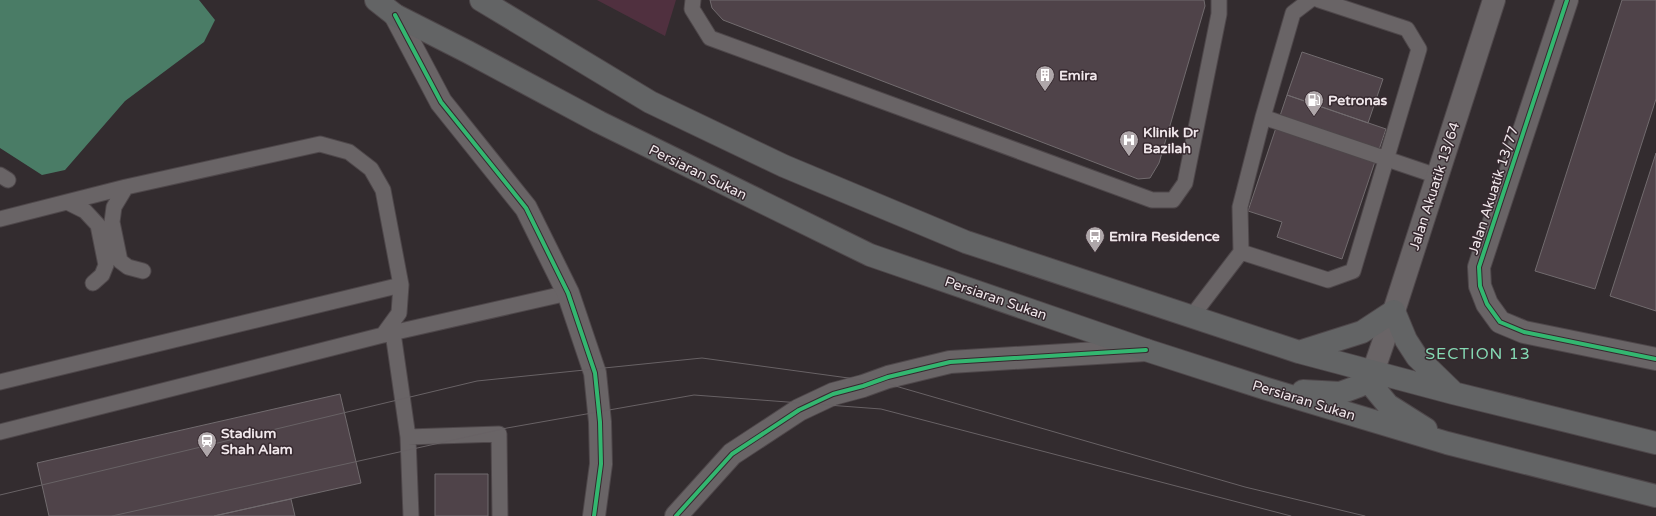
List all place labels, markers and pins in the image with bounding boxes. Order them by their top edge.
building icon: Emira [1034,64,1056,92]
place label: Emira [1059,67,1098,84]
fuel station icon: Petronas [1303,89,1325,117]
place label: Petronas [1328,92,1388,109]
place label: Klinik Dr Bazilah [1143,124,1199,157]
hospital icon: Klinik Dr Bazilah [1118,129,1140,157]
bus stop icon: Emira Residence [1084,225,1106,253]
place label: Emira Residence [1109,228,1220,245]
place label: Stadium Shah Alam [221,425,293,458]
station icon: Stadium Shah Alam [196,430,218,458]

